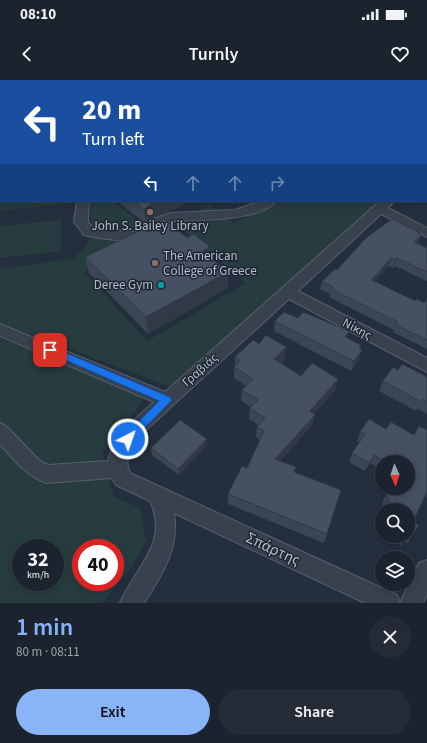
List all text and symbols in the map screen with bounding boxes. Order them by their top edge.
text: 08:10 [20,4,56,25]
text: Turnly [189,42,238,67]
icon: back [16,43,38,65]
icon: heart [389,43,411,65]
text: 20 m [82,90,141,130]
icon: left [16,96,68,148]
text: Turn left [82,127,144,152]
icon: left [140,172,162,194]
icon: ahead [182,172,204,194]
icon: ahead [224,172,246,194]
icon: right [266,172,288,194]
marker: John S. Bailey Library [145,207,155,217]
place label: John S. Bailey Library [91,217,209,235]
place label: The American College of Greece [163,247,257,280]
marker: The American College of Greece [150,258,160,268]
place label: Deree Gym [94,276,153,294]
marker: Deree Gym [156,280,166,290]
street label: Νίκης [339,314,375,344]
pin [33,333,67,367]
icon: arrive [39,339,61,361]
street label: Γραβιάς [178,349,222,391]
position arrow [107,418,149,460]
north arrow [375,455,415,495]
map controls [375,455,415,591]
button: search [375,503,415,543]
street label: Σπάρτης [242,527,304,571]
speed limit sign: 40 [72,539,124,591]
text: 32 [27,546,49,574]
button: layers [375,551,415,591]
text: km/h [27,568,49,582]
text: 1 min [16,610,73,645]
button: close [369,616,411,658]
text: 80 m · 08:11 [16,643,80,661]
button: Exit [16,689,210,735]
button: Share [218,689,411,735]

